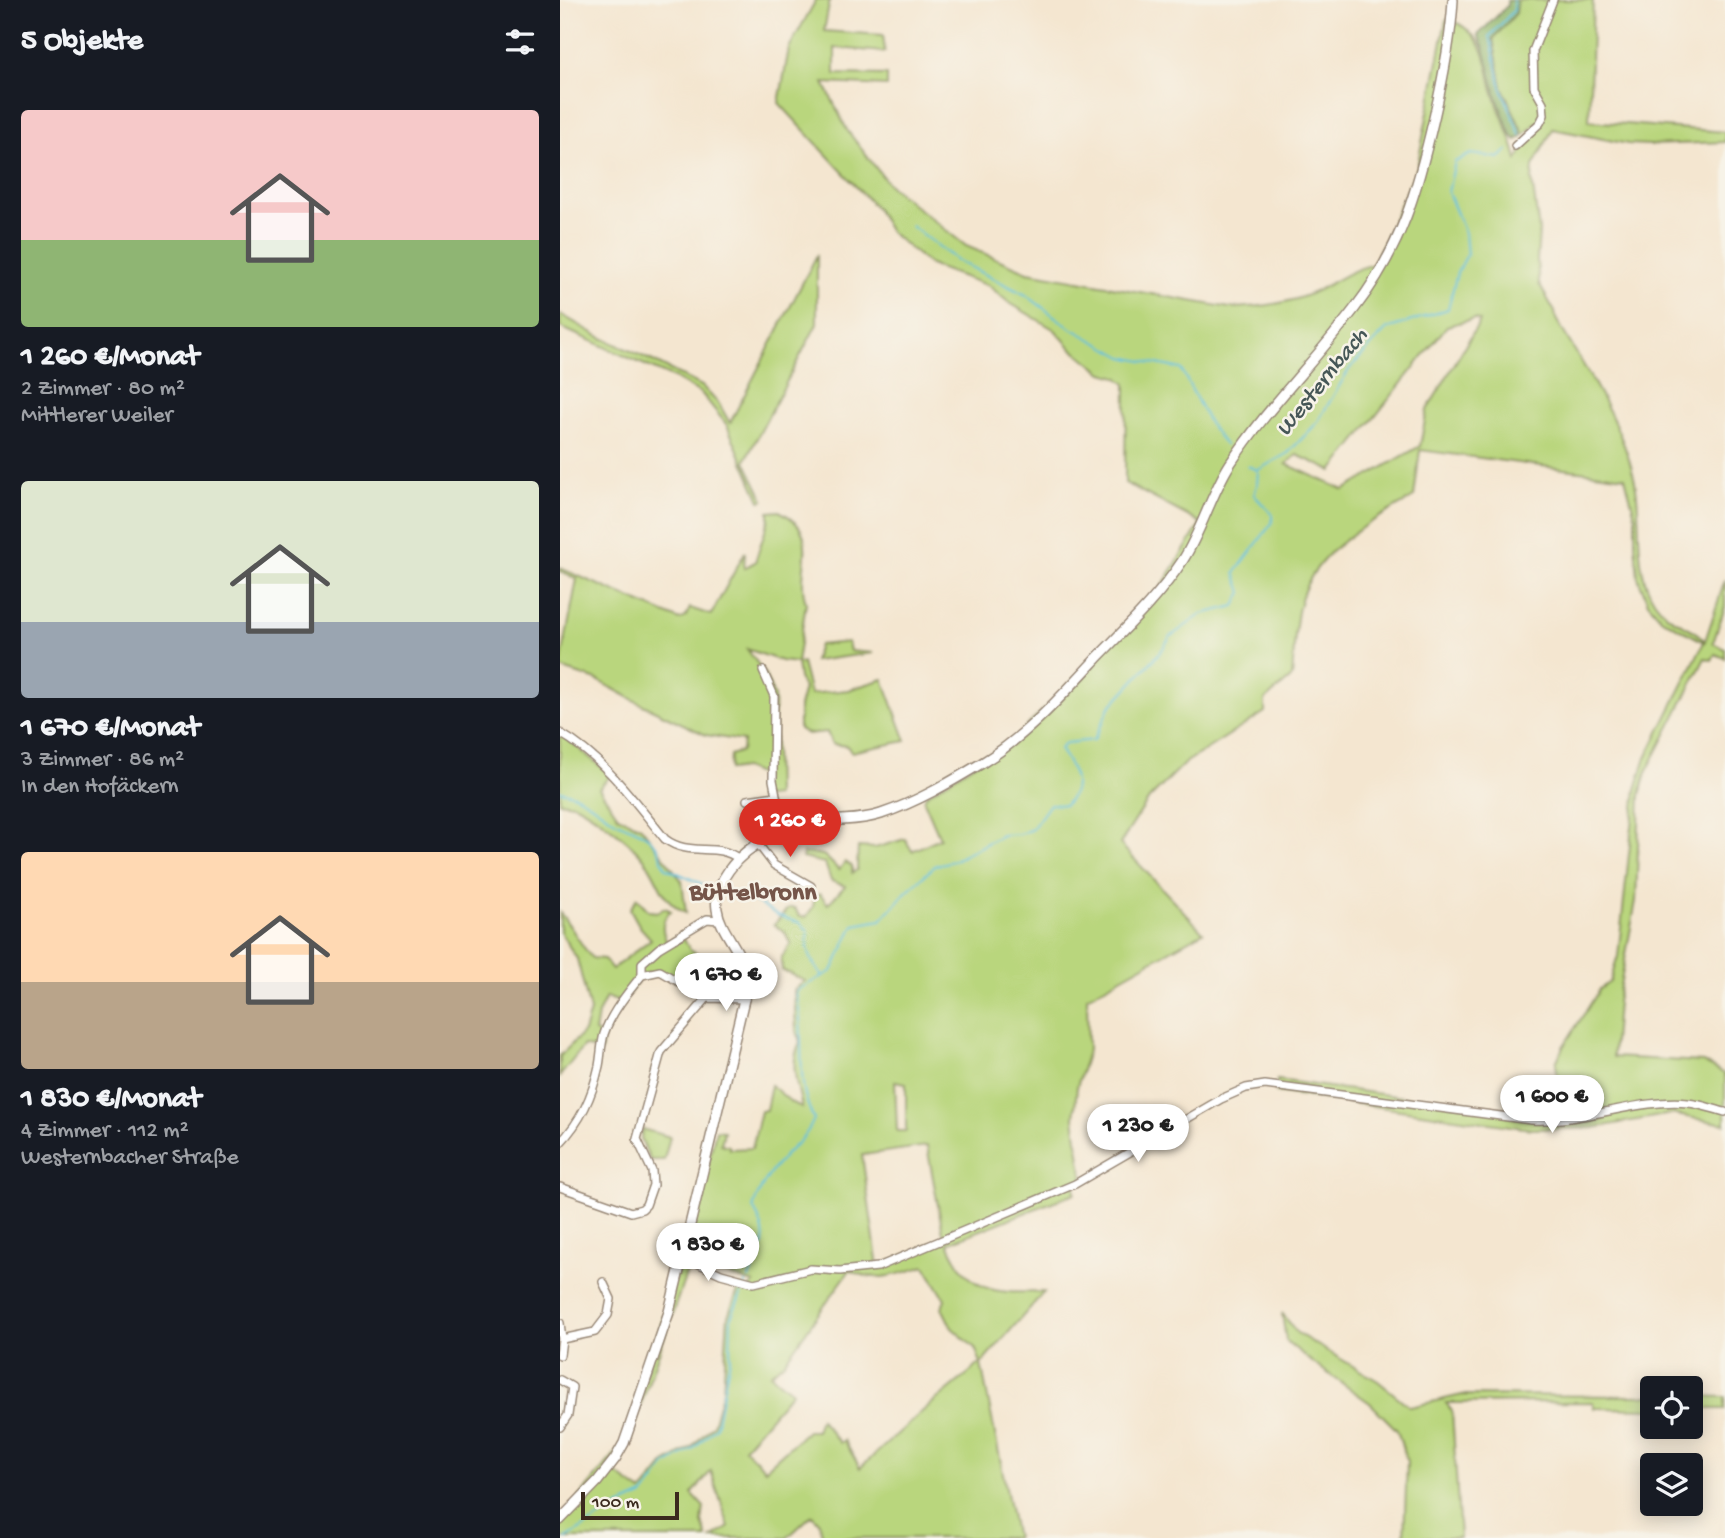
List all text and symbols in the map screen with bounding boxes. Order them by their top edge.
icon: filters [501,23,539,61]
text: 5 Objekte [21,25,143,60]
icon: home [217,155,343,281]
water label: Westernbach [1271,322,1376,443]
text: 1 260 €/Monat [21,341,199,376]
text: 2 Zimmer · 80 m² [21,376,185,403]
text: Mittlerer Weiler [21,403,173,430]
icon: home [217,526,343,652]
text: 1 670 €/Monat [21,712,200,747]
text: 3 Zimmer · 86 m² [21,747,184,774]
text: In den Hofäckern [21,774,179,801]
pin: 1 260 € [725,800,855,859]
text: 1 260 € [755,808,825,835]
district label: Büttelbronn [689,879,817,910]
icon: home [217,897,343,1023]
pin: 1 670 € [661,954,791,1013]
text: 1 670 € [691,962,761,989]
pin: 1 600 € [1487,1076,1617,1135]
text: 1 830 €/Monat [21,1083,201,1118]
text: 1 600 € [1516,1084,1588,1111]
pin: 1 230 € [1073,1104,1203,1164]
text: 1 230 € [1103,1113,1173,1140]
text: 4 Zimmer · 112 m² [21,1118,189,1145]
text: Westernbacher Straße [21,1145,239,1172]
pin: 1 830 € [643,1224,773,1283]
text: 1 830 € [672,1232,744,1259]
map controls [1640,1376,1703,1516]
button: locate [1640,1376,1703,1439]
button: layers [1640,1453,1703,1516]
scale bar [581,1489,679,1521]
text: 100 m [592,1492,639,1515]

